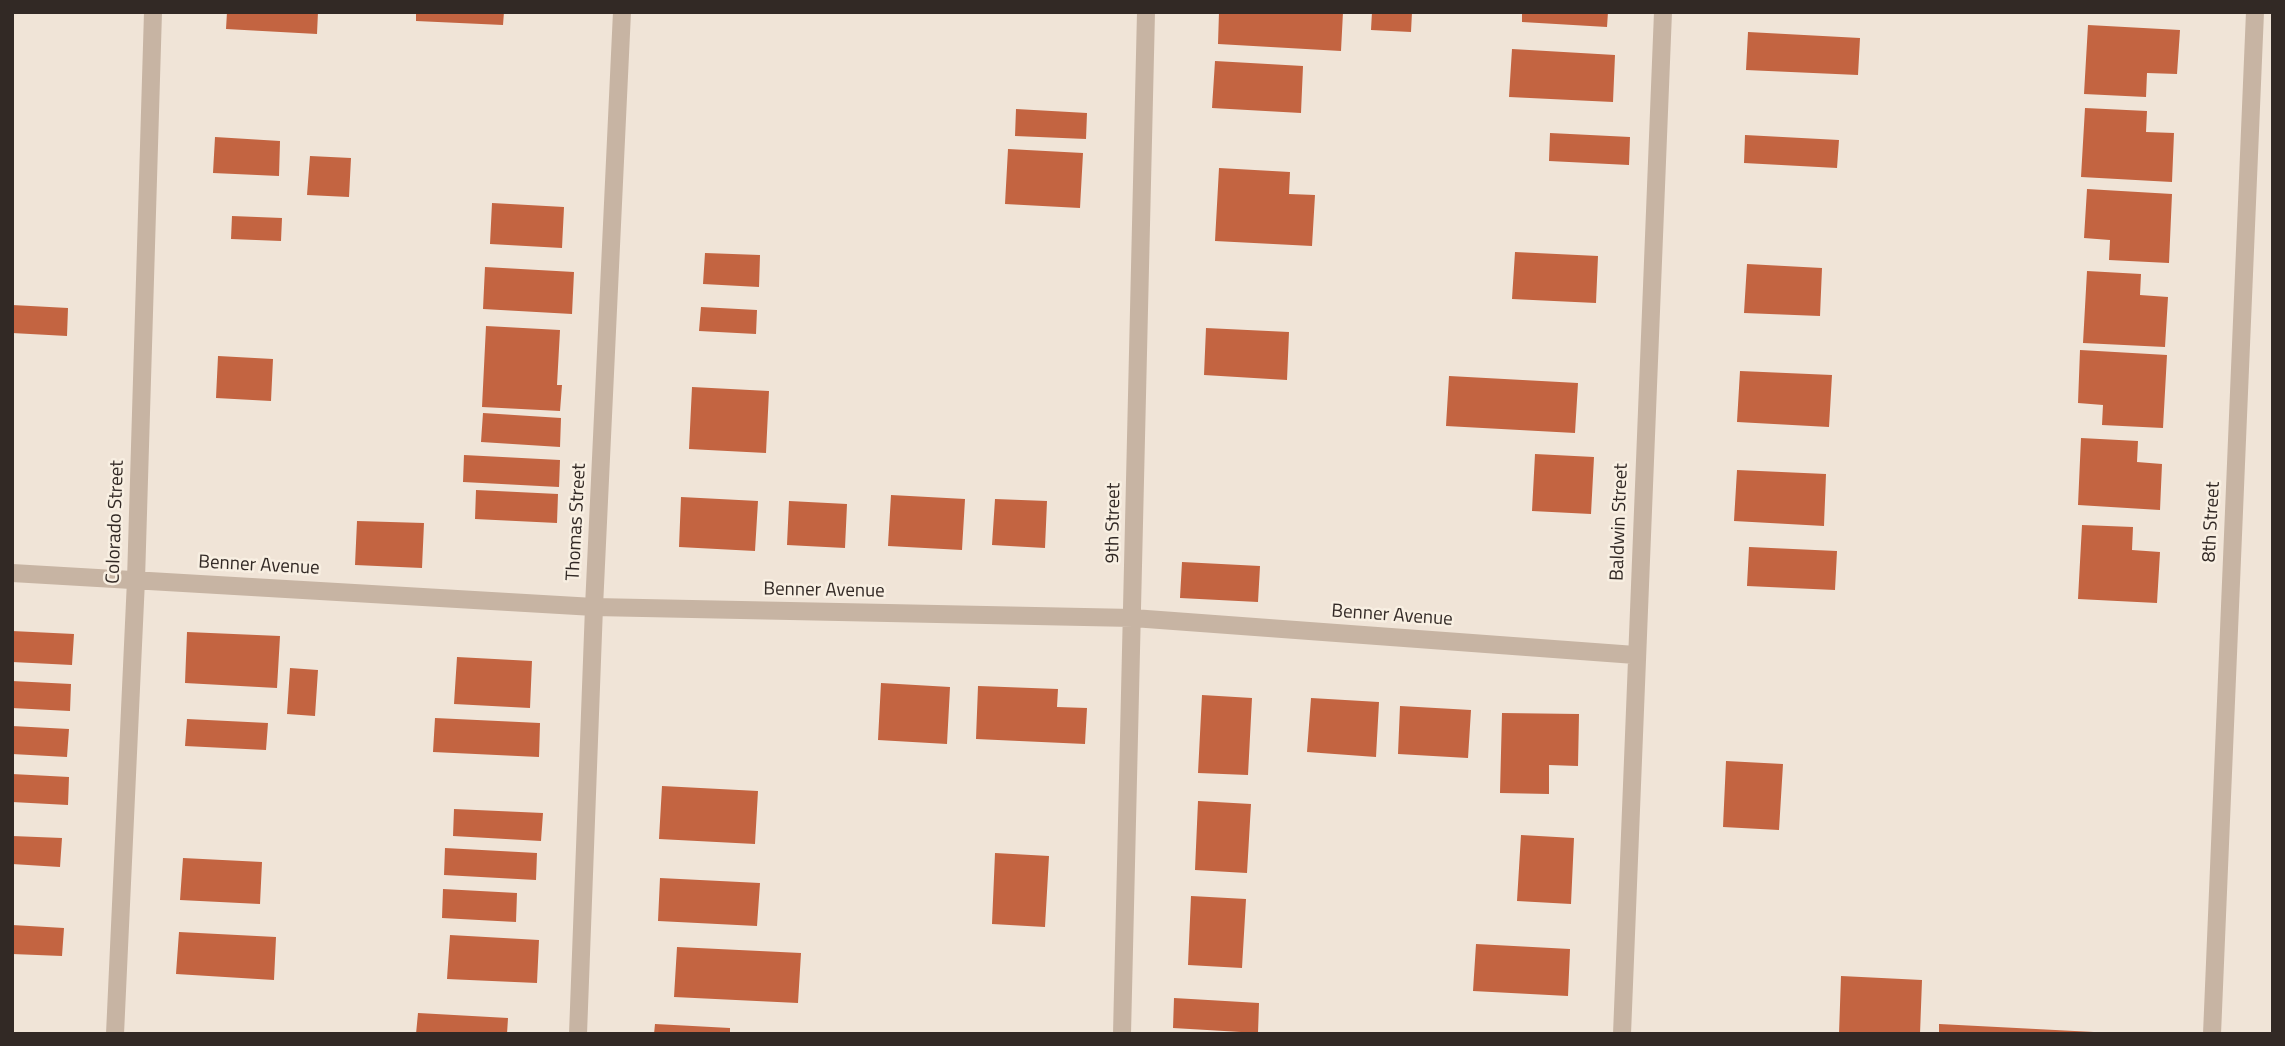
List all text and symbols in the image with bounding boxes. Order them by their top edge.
street label: Colorado Street [102,460,130,584]
street label: Thomas Street [563,463,591,581]
street label: Baldwin Street [1607,463,1633,581]
street label: 8th Street [2199,481,2225,563]
street label: 9th Street [1102,482,1126,564]
street label: Benner Avenue [198,551,320,581]
street label: Benner Avenue [763,579,885,603]
street label: Benner Avenue [1331,600,1453,632]

